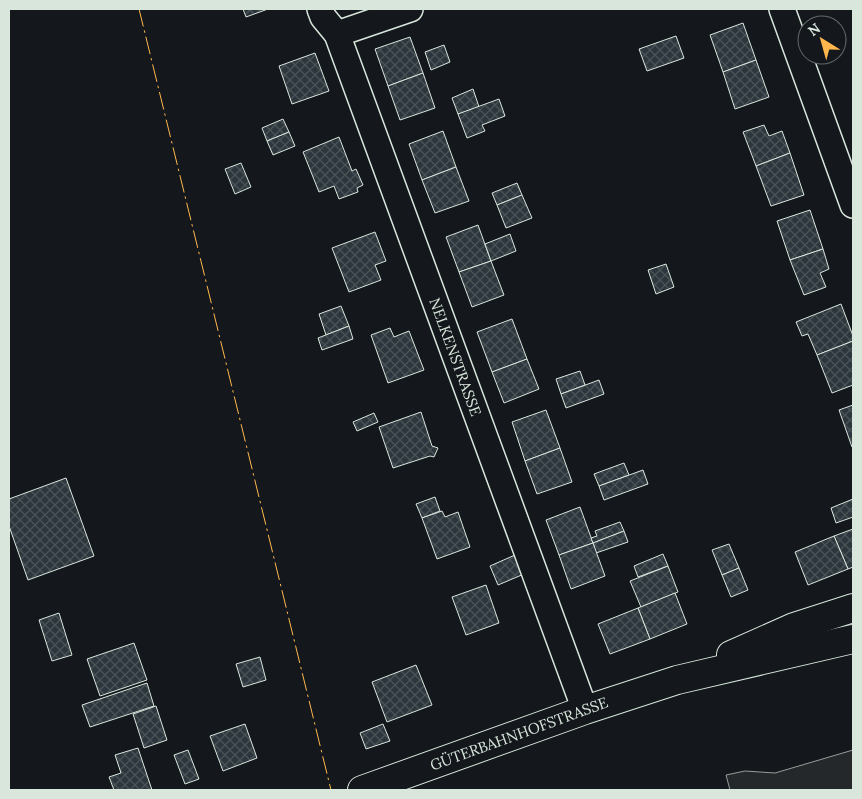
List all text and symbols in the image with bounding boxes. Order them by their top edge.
north arrow [797,15,847,65]
text: N [804,19,824,40]
street label: NELKENSTRASSE [425,295,486,419]
street label: GÜTERBAHNHOFSTRASSE [427,692,610,775]

